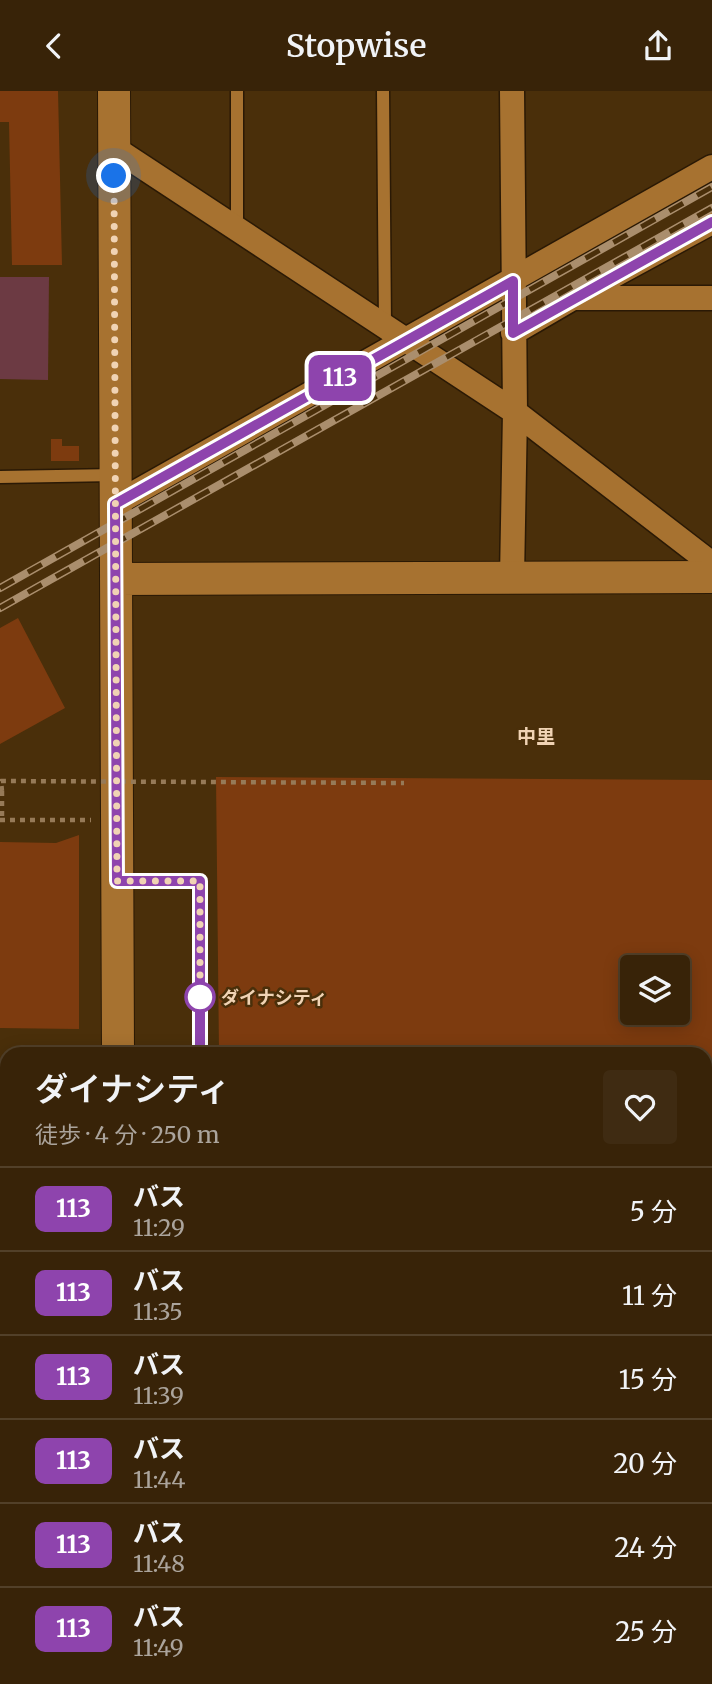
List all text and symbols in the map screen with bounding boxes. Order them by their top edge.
text: Stopwise [286,26,426,66]
icon: back [35,27,73,65]
icon: share [639,27,677,65]
your location [96,158,131,193]
line badge: 113 [300,355,380,401]
text: 113 [323,362,357,393]
district label: 中里 [517,724,555,748]
map controls [620,955,690,1025]
button: layers [620,955,690,1025]
marker: ダイナシティ [185,982,215,1012]
place label: ダイナシティ [221,986,328,1009]
text: ダイナシティ [35,1069,230,1110]
button: heart [603,1070,677,1144]
text: 徒歩 · 4 分 · 250 m [35,1120,220,1149]
text: バス [133,1180,185,1213]
text: 113 [56,1193,91,1224]
text: 5 分 [630,1195,677,1228]
text: 11:29 [133,1213,185,1242]
text: バス [133,1264,185,1297]
text: 113 [56,1277,91,1308]
text: 11 分 [622,1279,677,1312]
text: 11:35 [133,1297,183,1326]
text: バス [133,1348,185,1381]
text: 113 [56,1361,91,1392]
text: 15 分 [619,1363,677,1396]
text: 11:39 [133,1381,184,1410]
text: バス [133,1432,185,1465]
text: 113 [56,1445,91,1476]
text: 20 分 [613,1447,677,1480]
text: 11:44 [133,1465,185,1494]
text: バス [133,1516,185,1549]
text: 113 [56,1529,91,1560]
text: 24 分 [614,1531,677,1564]
text: 11:48 [133,1549,185,1578]
text: バス [133,1600,185,1633]
text: 113 [56,1613,91,1644]
text: 25 分 [615,1615,677,1648]
text: 11:49 [133,1633,184,1662]

